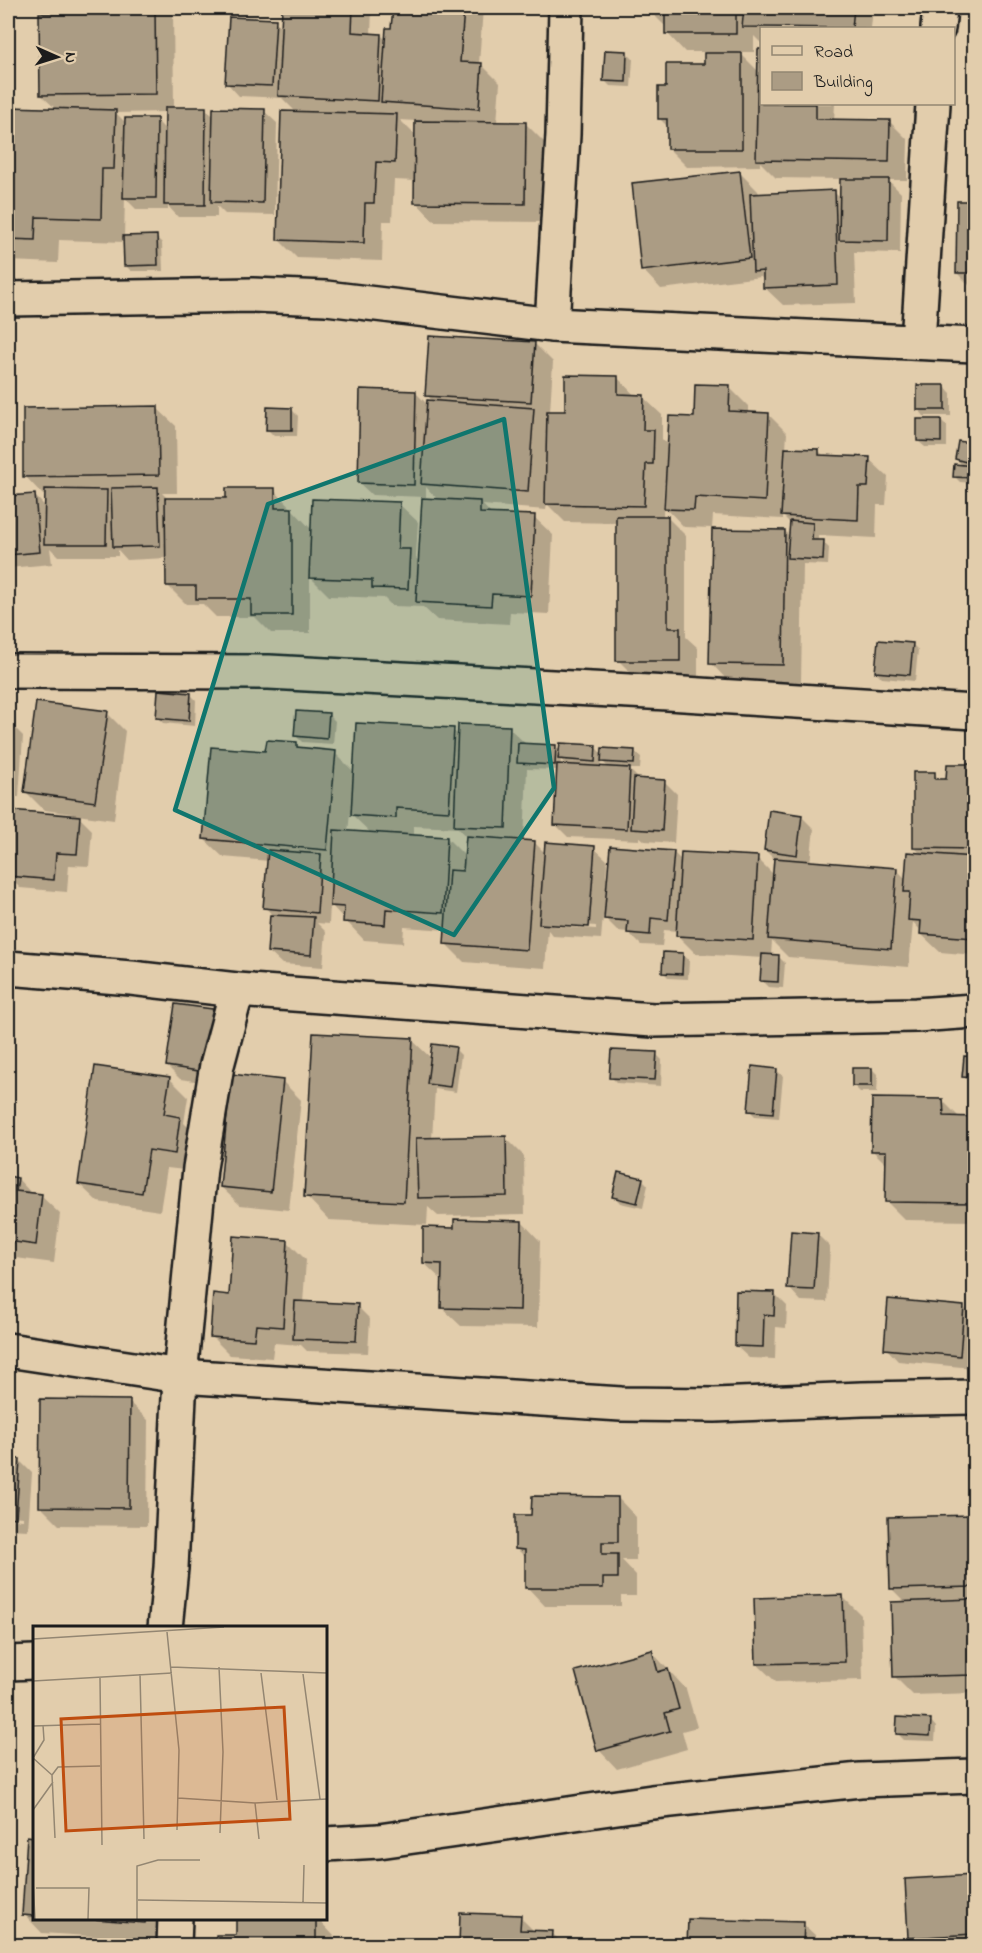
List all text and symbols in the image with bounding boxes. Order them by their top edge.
north arrow [27,27,87,87]
legend [760,27,955,105]
text: Road [814,40,853,66]
text: N [58,52,82,64]
text: Building [813,70,873,97]
inset map [33,1626,327,1920]

